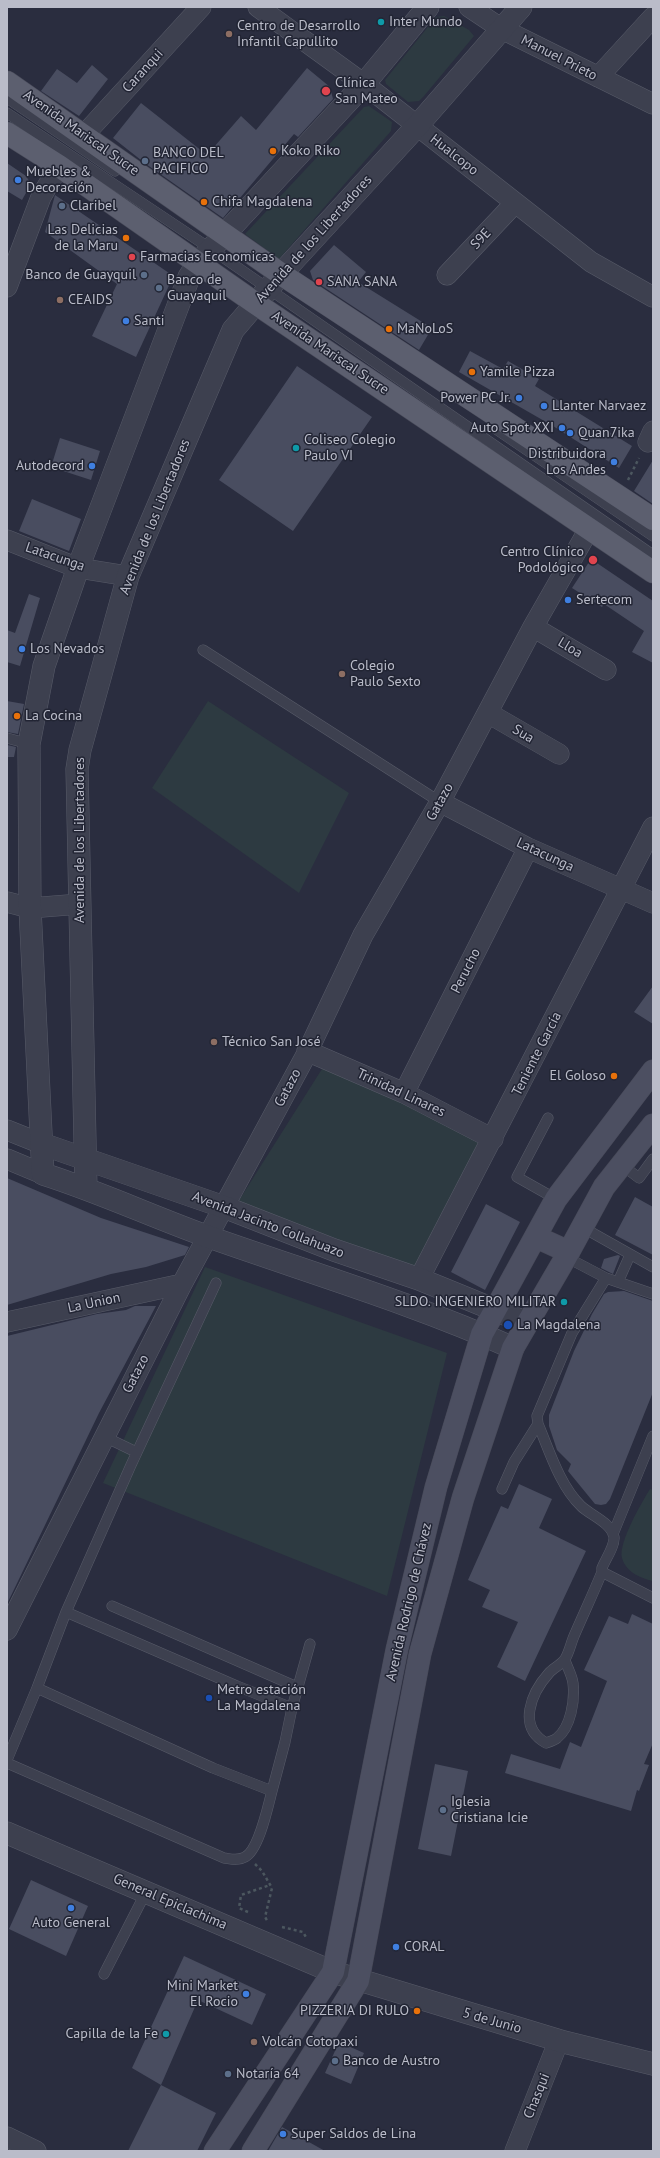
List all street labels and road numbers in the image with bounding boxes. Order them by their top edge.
street label: Manuel Prieto [518,32,600,84]
street label: Caranqui [119,46,167,96]
street label: Avenida Mariscal Sucre [20,87,142,179]
street label: Hualcopo [427,131,481,179]
street label: Avenida de los Libertadores [252,172,376,306]
street label: S9E [467,225,495,253]
street label: Avenida Mariscal Sucre [268,308,392,398]
street label: Avenida de los Libertadores [116,437,194,597]
street label: Latacunga [23,539,87,575]
street label: Lloa [555,634,585,662]
street label: Sua [509,721,537,747]
street label: Avenida de los Libertadores [72,757,88,923]
street label: Gatazo [423,780,457,824]
street label: Latacunga [514,834,576,876]
street label: Perucho [448,946,484,996]
street label: Teniente García [509,1009,565,1099]
street label: Trinidad Linares [354,1065,448,1121]
street label: Gatazo [271,1066,305,1110]
street label: Avenida Jacinto Collahuazo [190,1188,346,1262]
street label: La Union [66,1289,122,1317]
street label: Gatazo [119,1352,153,1396]
street label: Avenida Rodrigo de Chávez [383,1521,435,1683]
street label: General Epiclachima [110,1870,230,1934]
street label: 5 de Junio [461,2005,523,2037]
street label: Chasqui [520,2071,554,2121]

